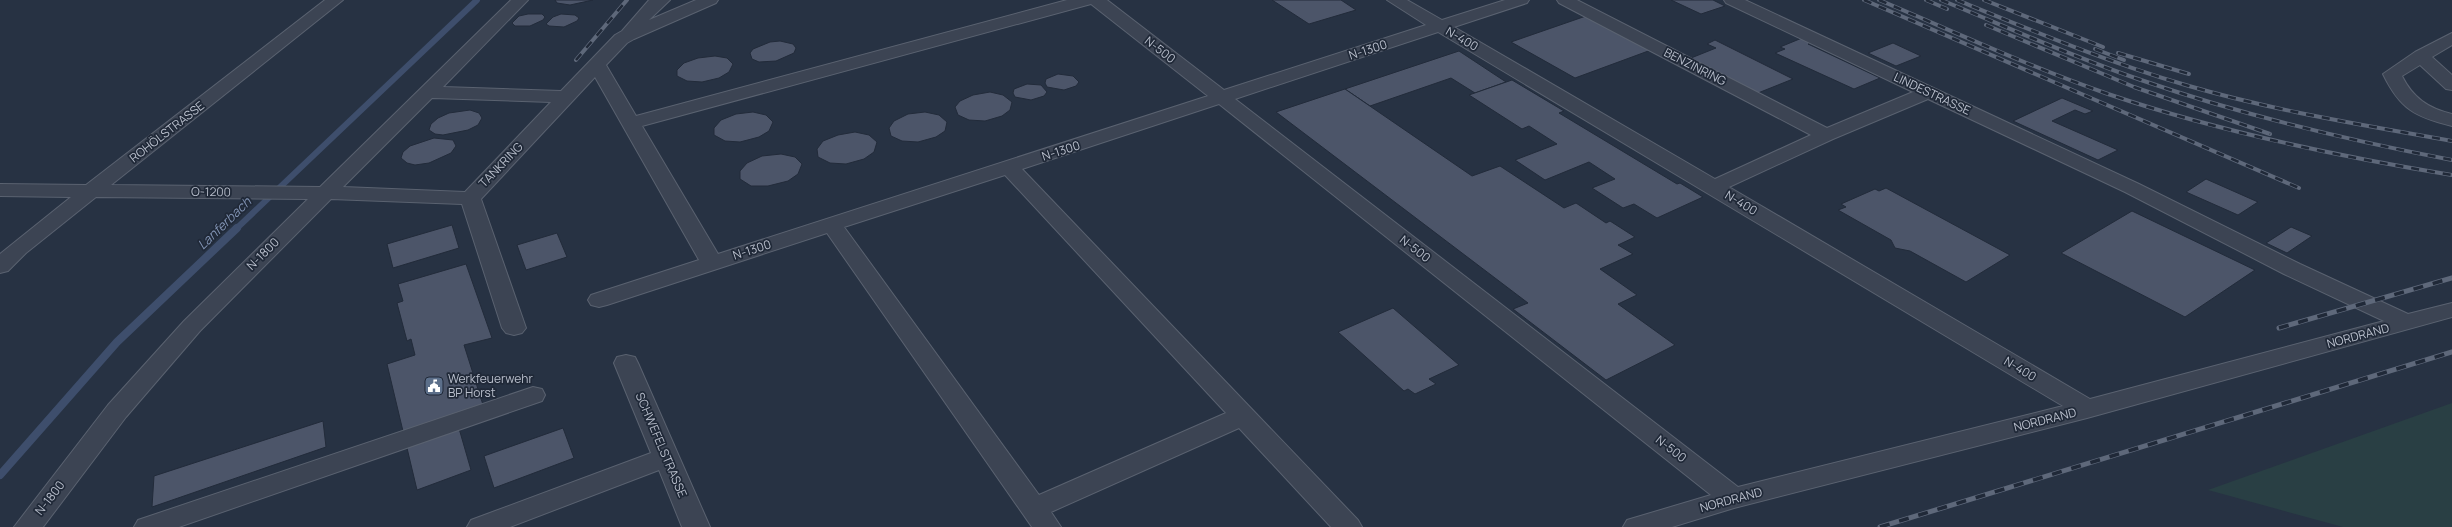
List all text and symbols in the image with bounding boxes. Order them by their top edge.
street label: N-400 [1443,22,1482,55]
street label: N-500 [1141,32,1179,67]
street label: N-1300 [1347,35,1389,64]
street label: BENZINRING [1661,44,1730,90]
street label: LINDESTRASSE [1891,68,1974,119]
street label: ROHÖLSTRASSE [126,97,208,166]
street label: N-1300 [1040,136,1082,165]
street label: TANKRING [475,138,527,191]
street label: O-1200 [191,183,231,200]
street label: N-400 [1722,186,1761,219]
water label: Lanferbach [193,192,256,253]
street label: N-500 [1396,231,1434,266]
street label: N-1800 [243,234,283,274]
street label: N-1300 [731,235,773,264]
street label: NORDRAND [2325,319,2391,352]
street label: N-400 [2001,352,2040,385]
place label: Werkfeuerwehr BP Horst [448,370,533,401]
public building icon: Werkfeuerwehr BP Horst [423,375,445,397]
street label: SCHWEFELSTRASSE [632,390,691,500]
street label: NORDRAND [2012,404,2078,436]
street label: N-500 [1652,431,1690,466]
street label: N-1800 [31,477,68,519]
street label: NORDRAND [1698,483,1764,516]

